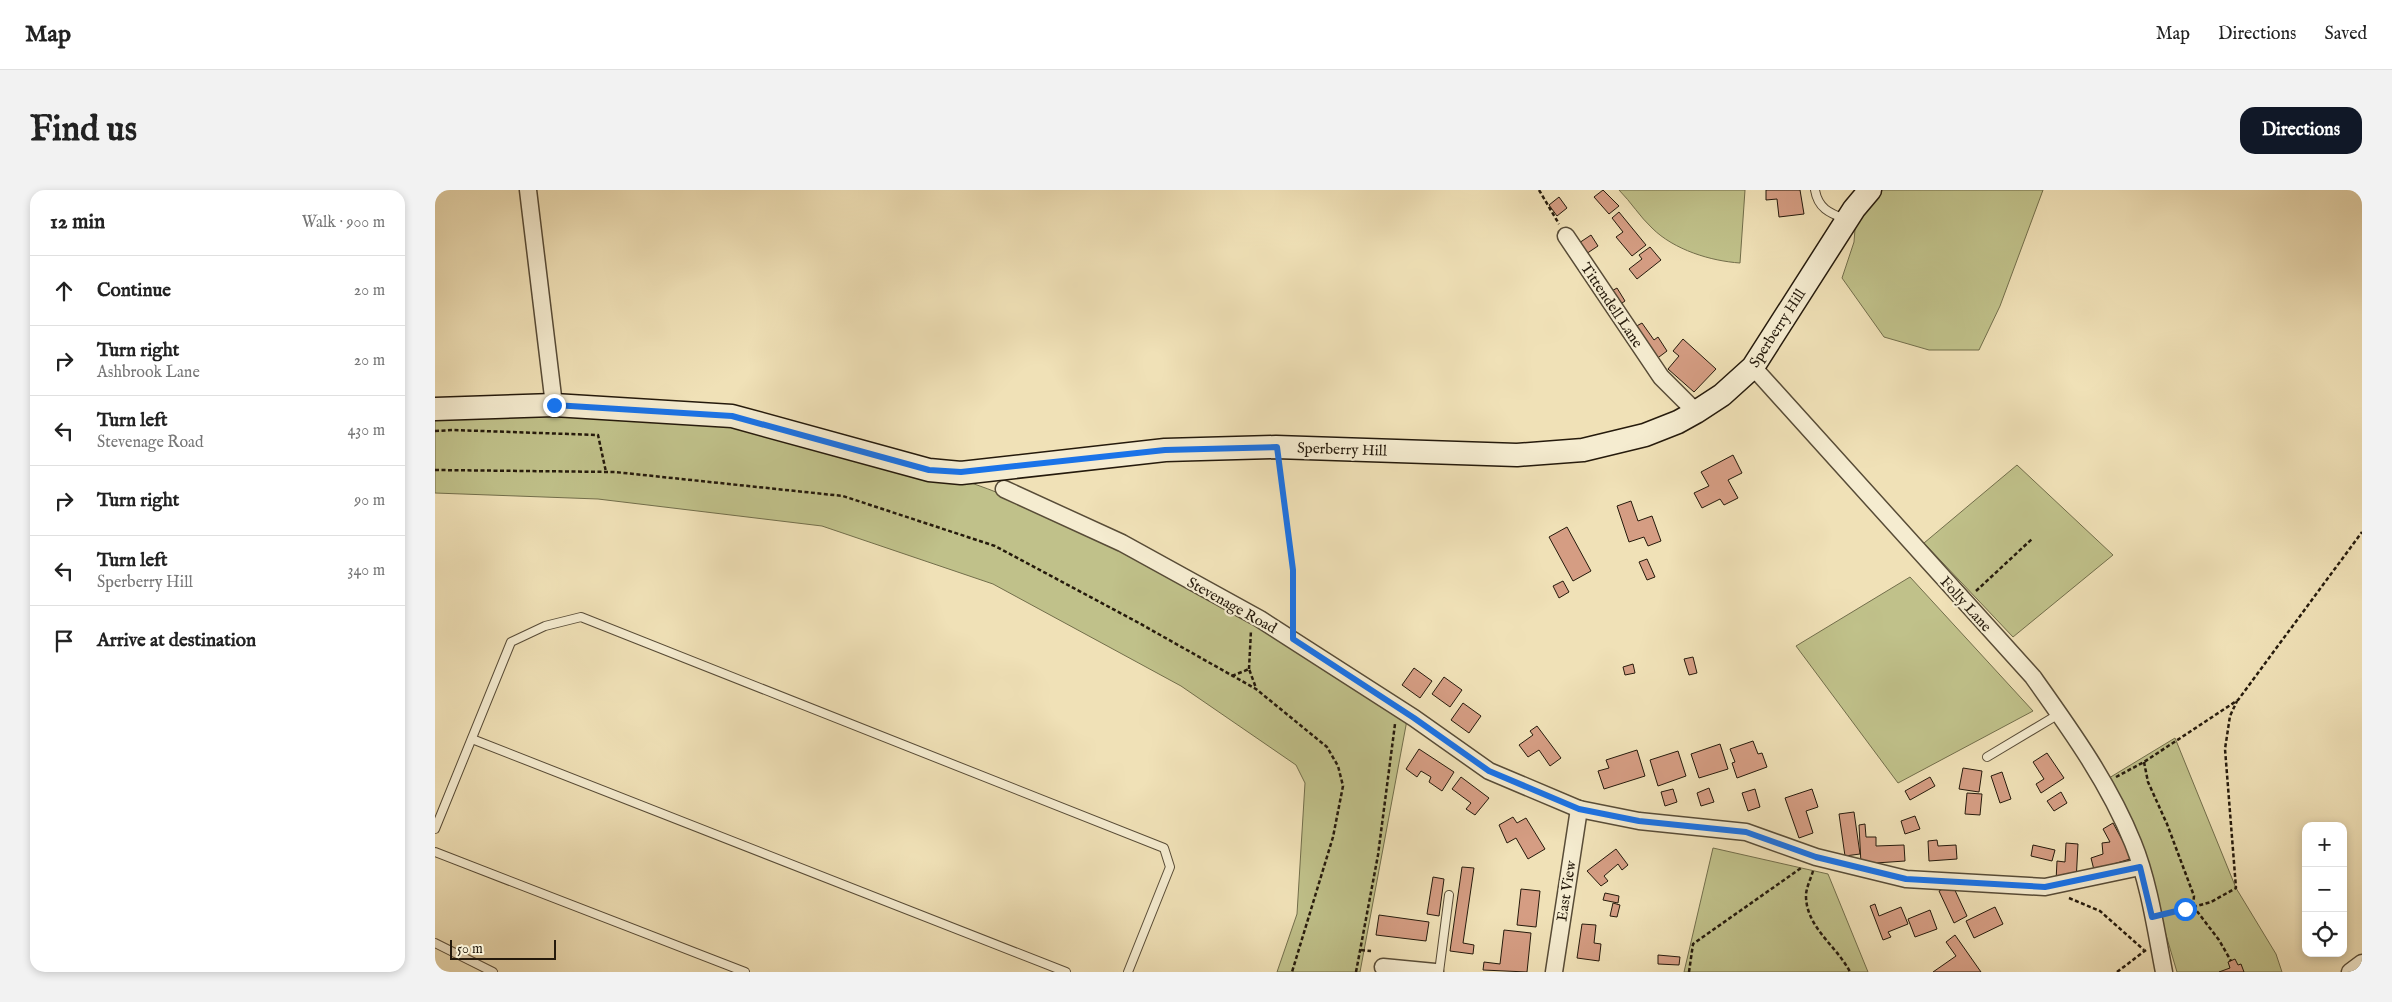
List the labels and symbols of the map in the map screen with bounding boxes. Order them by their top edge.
street label: Tittendell Lane [1576,259,1647,351]
street label: Sperberry Hill [1745,285,1810,371]
route end [543,394,566,417]
street label: Sperberry Hill [1297,438,1388,461]
street label: Stevenage Road [1183,573,1281,638]
street label: Folly Lane [1936,573,1996,636]
street label: East View [1552,858,1581,923]
route start [2174,898,2197,921]
scale bar [450,937,556,960]

